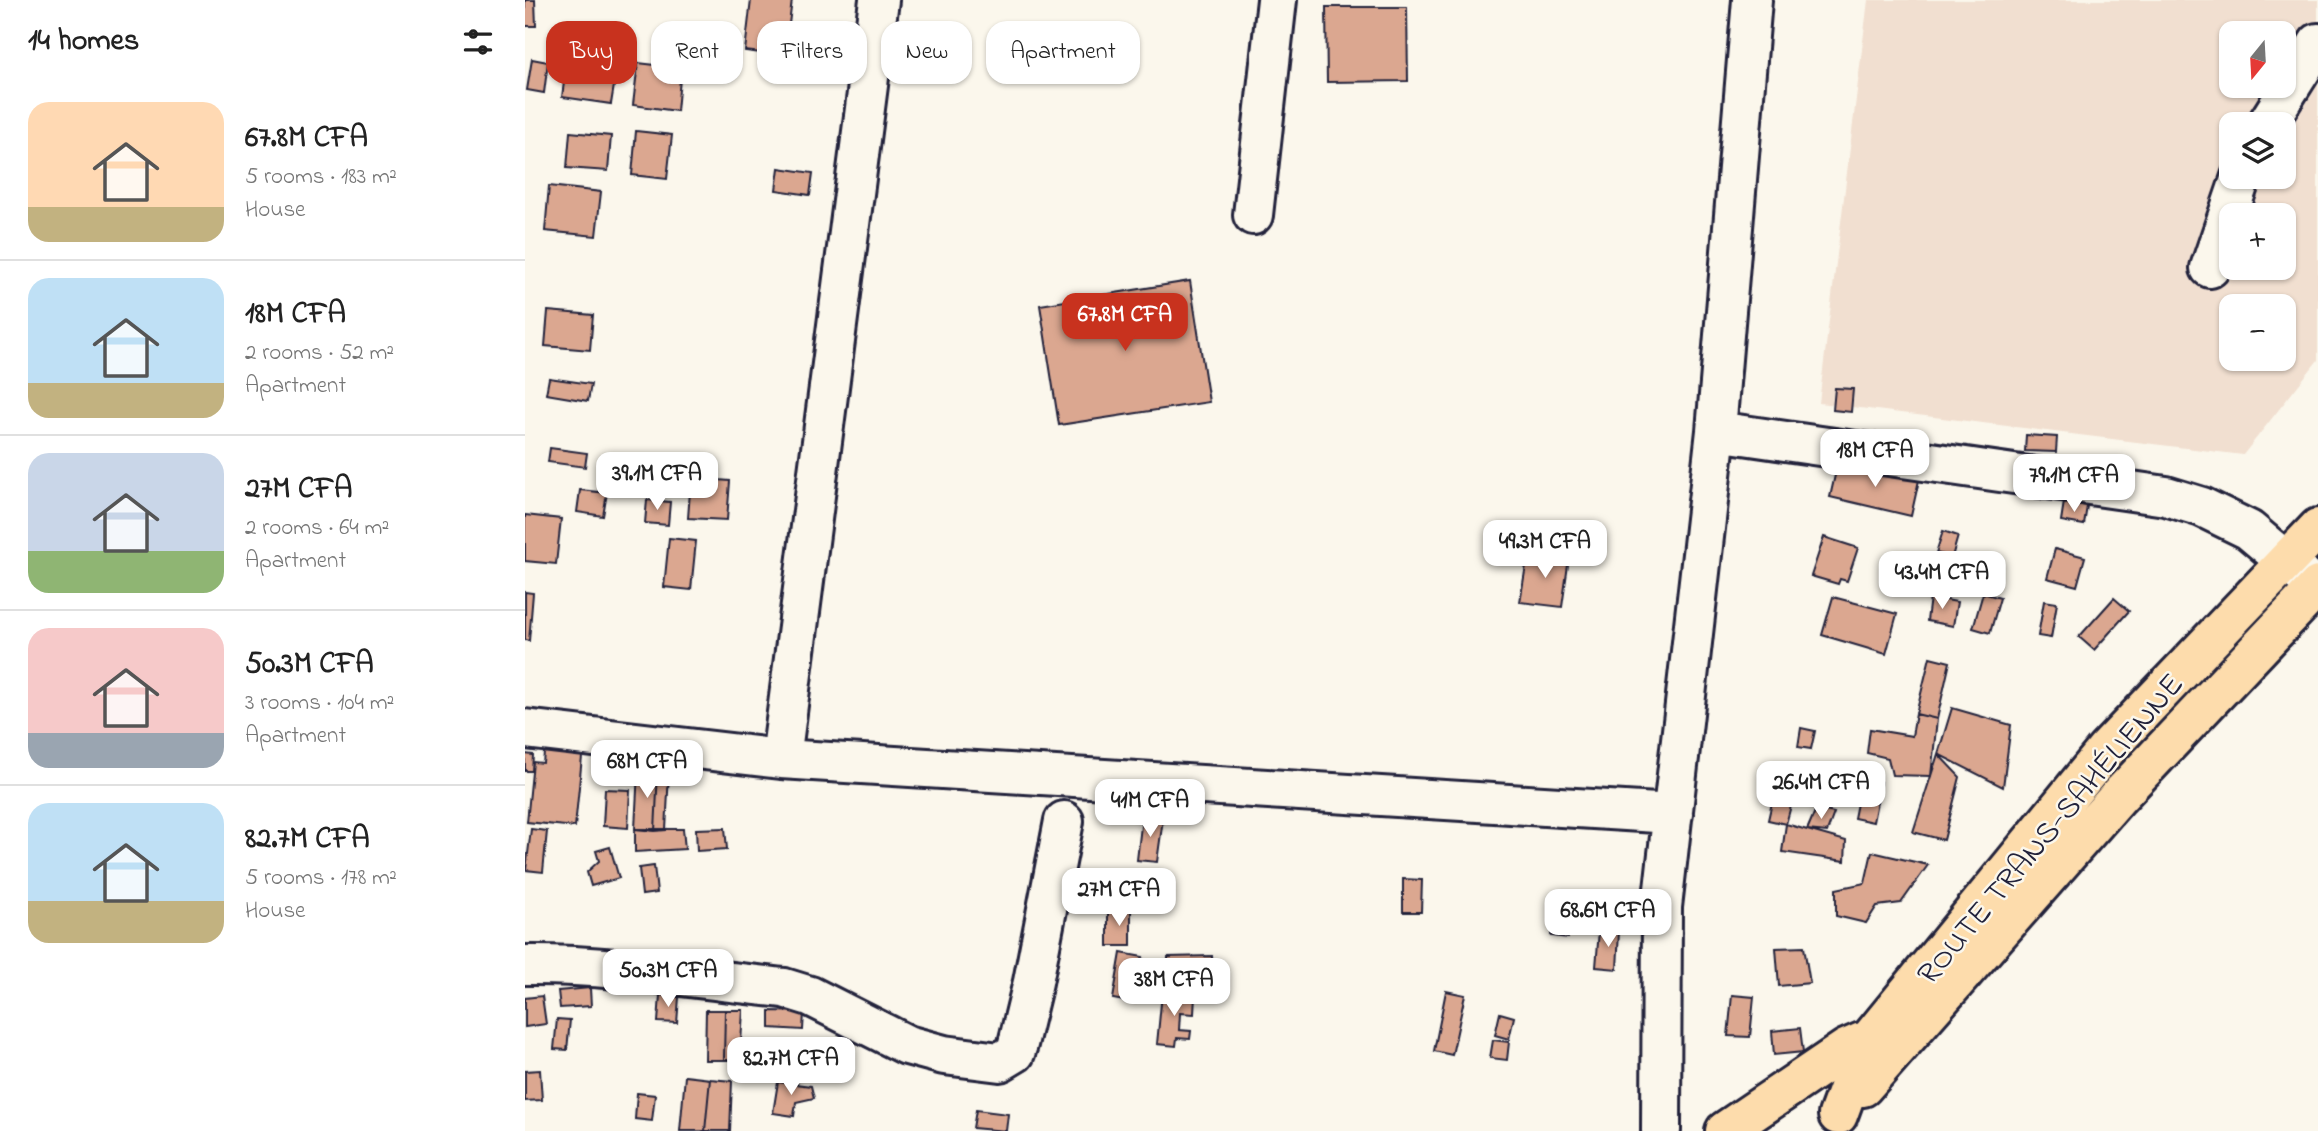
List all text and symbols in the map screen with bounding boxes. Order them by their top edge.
text: 14 homes [28,20,139,64]
chip: Buy [546,21,637,84]
chip: Rent [651,21,743,84]
chip: Filters [757,21,867,84]
chip: New [881,21,972,84]
chip: Apartment [986,21,1140,84]
north arrow [2219,21,2296,98]
map controls [2219,21,2296,371]
icon: filters [459,23,497,61]
button: layers [2219,112,2296,189]
text: 67.8M CFA [245,117,368,161]
icon: home [84,130,168,214]
text: 5 rooms · 183 m² [245,161,397,194]
text: House [245,194,305,227]
button: + [2219,203,2296,280]
text: 18M CFA [245,293,346,337]
pin: 67.8M CFA [1045,294,1205,353]
button: − [2219,294,2296,371]
text: 67.8M CFA [1078,299,1172,332]
icon: home [84,306,168,390]
text: 2 rooms · 52 m² [245,337,394,370]
text: Apartment [245,370,346,403]
pin: 18M CFA [1810,430,1940,489]
text: 18M CFA [1836,435,1914,468]
pin: 39.1M CFA [577,452,737,512]
pin: 79.1M CFA [1994,454,2154,514]
text: 39.1M CFA [612,458,702,491]
text: 79.1M CFA [2029,460,2119,493]
text: 27M CFA [245,468,352,512]
icon: home [84,481,168,565]
text: 2 rooms · 64 m² [245,512,389,545]
pin: 49.3M CFA [1465,520,1625,580]
text: 49.3M CFA [1499,526,1591,559]
text: Apartment [245,545,346,578]
pin: 43.4M CFA [1862,552,2022,611]
text: 43.4M CFA [1895,557,1989,590]
text: 50.3M CFA [245,643,374,687]
icon: home [84,656,168,740]
street label: ROUTE TRANS-SAHÉLIENNE [1907,664,2196,996]
text: 3 rooms · 104 m² [245,687,394,720]
text: Apartment [245,720,346,753]
pin: 68M CFA [582,740,712,800]
text: 68M CFA [607,746,687,779]
pin: 26.4M CFA [1741,762,1901,821]
text: 26.4M CFA [1772,767,1870,800]
pin: 41M CFA [1085,780,1215,839]
text: 41M CFA [1111,785,1189,818]
text: 82.7M CFA [245,818,370,862]
icon: home [84,831,168,915]
text: 5 rooms · 178 m² [245,862,397,895]
pin: 27M CFA [1054,869,1184,928]
text: 27M CFA [1078,874,1160,907]
pin: 68.6M CFA [1528,890,1688,949]
text: House [245,895,305,928]
text: 68.6M CFA [1561,895,1655,928]
pin: 50.3M CFA [588,950,748,1009]
text: 50.3M CFA [619,955,717,988]
pin: 38M CFA [1109,958,1239,1018]
text: 38M CFA [1134,964,1214,997]
pin: 82.7M CFA [711,1038,871,1097]
text: 82.7M CFA [743,1043,839,1076]

